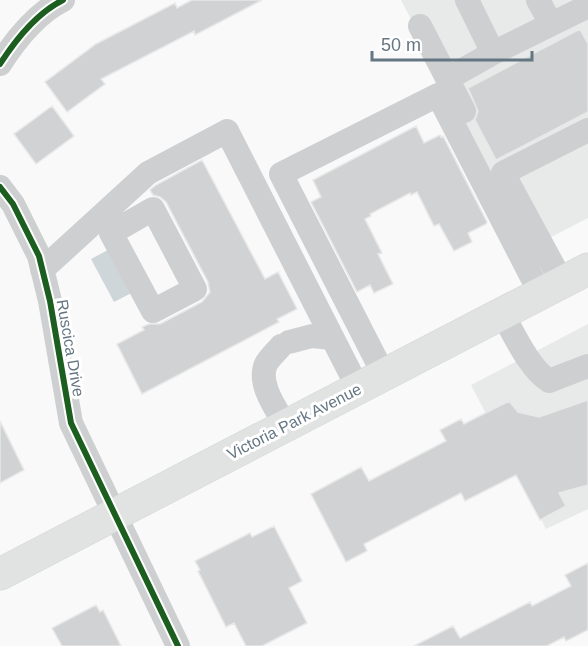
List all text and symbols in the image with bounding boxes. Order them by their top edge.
scale bar [372,24,532,62]
text: 50 m [381,35,421,55]
street label: Ruscica Drive [54,298,87,398]
street label: Victoria Park Avenue [224,380,364,463]

